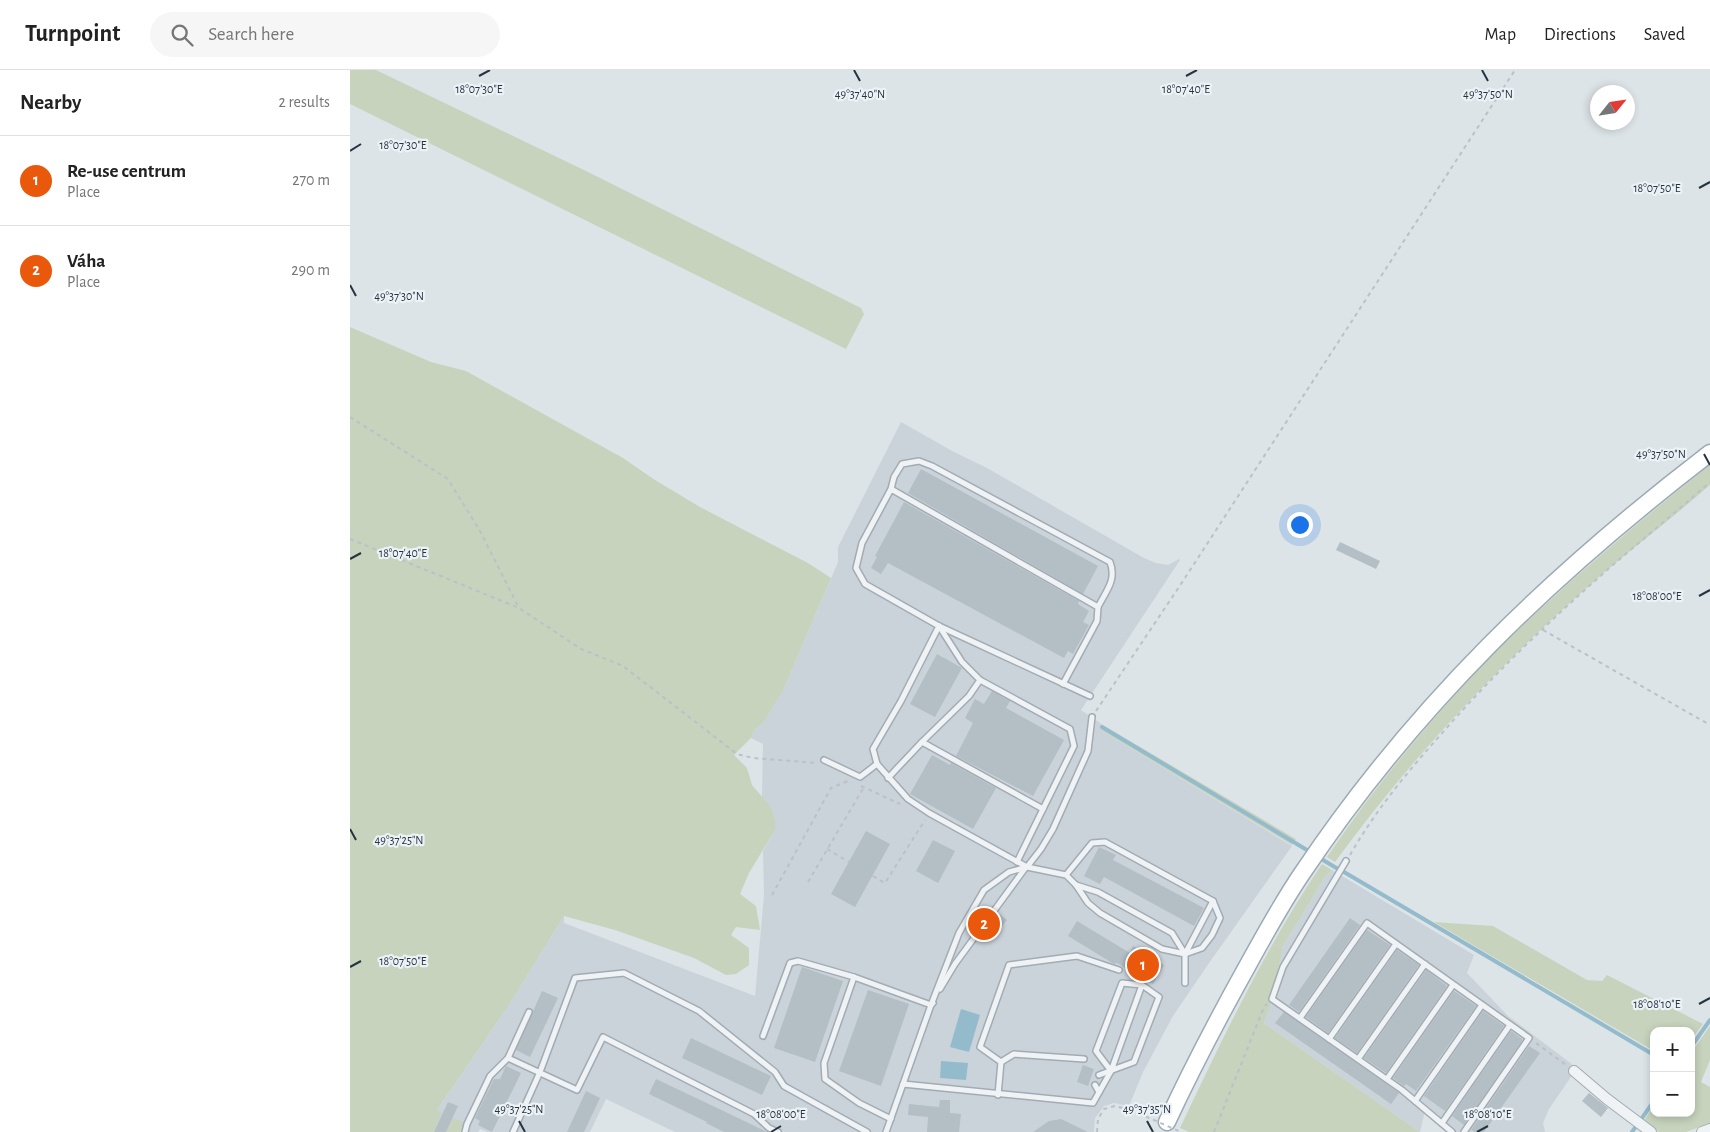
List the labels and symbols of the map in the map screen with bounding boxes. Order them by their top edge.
text: 18°07'30"E [455,83,503,95]
text: 18°07'40"E [1162,83,1210,95]
north arrow [1590,85,1635,130]
text: 49°37'40"N [835,88,885,100]
text: 49°37'50"N [1463,88,1513,100]
text: 18°07'30"E [379,139,427,151]
text: 18°07'50"E [1633,182,1681,194]
text: 49°37'30"N [374,290,424,302]
text: 49°37'50"N [1636,448,1686,460]
your location [1287,512,1313,538]
text: 18°07'40"E [379,547,427,559]
text: 18°08'00"E [1632,590,1682,602]
text: 49°37'25"N [375,834,423,846]
pin: 2 [968,905,1000,943]
pin: 1 [1127,946,1159,984]
text: 18°07'50"E [379,955,427,967]
text: 18°08'10"E [1634,998,1681,1010]
text: 49°37'25"N [495,1103,543,1115]
text: 49°37'35"N [1123,1103,1171,1115]
text: 18°08'00"E [756,1108,806,1120]
text: 18°08'10"E [1465,1108,1512,1120]

